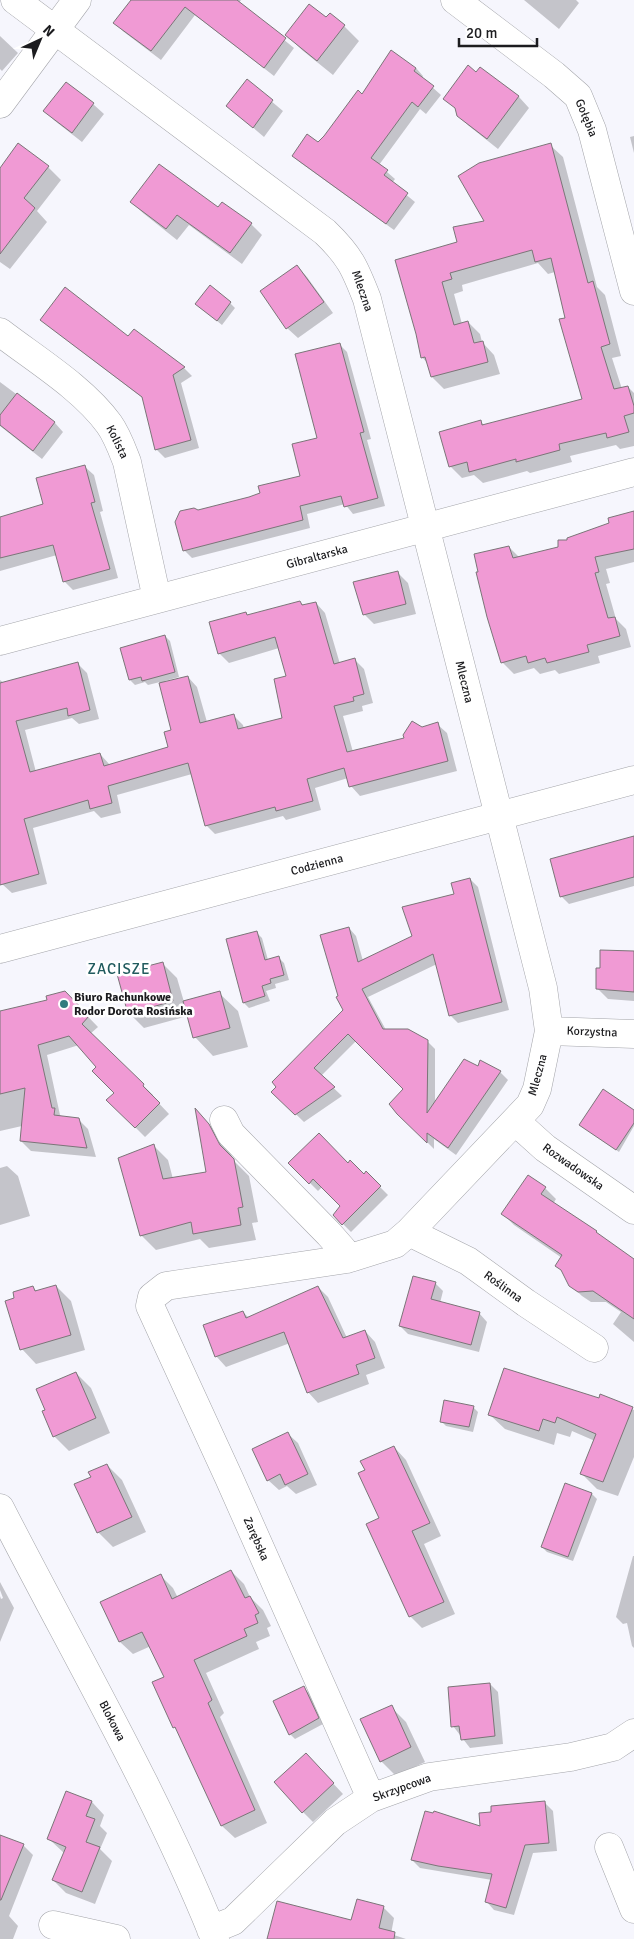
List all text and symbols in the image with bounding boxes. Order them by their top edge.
north arrow [15,15,65,65]
scale bar [459,15,536,47]
text: N [39,22,58,41]
text: 20 m [466,24,497,42]
street label: Gołębia [572,97,600,139]
street label: Mleczna [348,268,376,314]
street label: Kolista [102,423,132,461]
street label: Gibraltarska [285,542,349,572]
street label: Mleczna [452,659,476,705]
street label: Codzienna [289,851,345,879]
district label: ZACISZE [88,960,150,978]
place label: Biuro Rachunkowe Rodor Dorota Rosińska [74,990,193,1019]
marker: Biuro Rachunkowe Rodor Dorota Rosińska [58,998,70,1010]
street label: Korzystna [566,1024,618,1040]
street label: Mleczna [525,1052,551,1098]
street label: Rozwadowska [539,1140,607,1194]
street label: Roślinna [481,1268,525,1306]
street label: Zarębska [240,1515,272,1563]
street label: Blokowa [95,1698,129,1744]
street label: Skrzypcowa [371,1771,433,1805]

